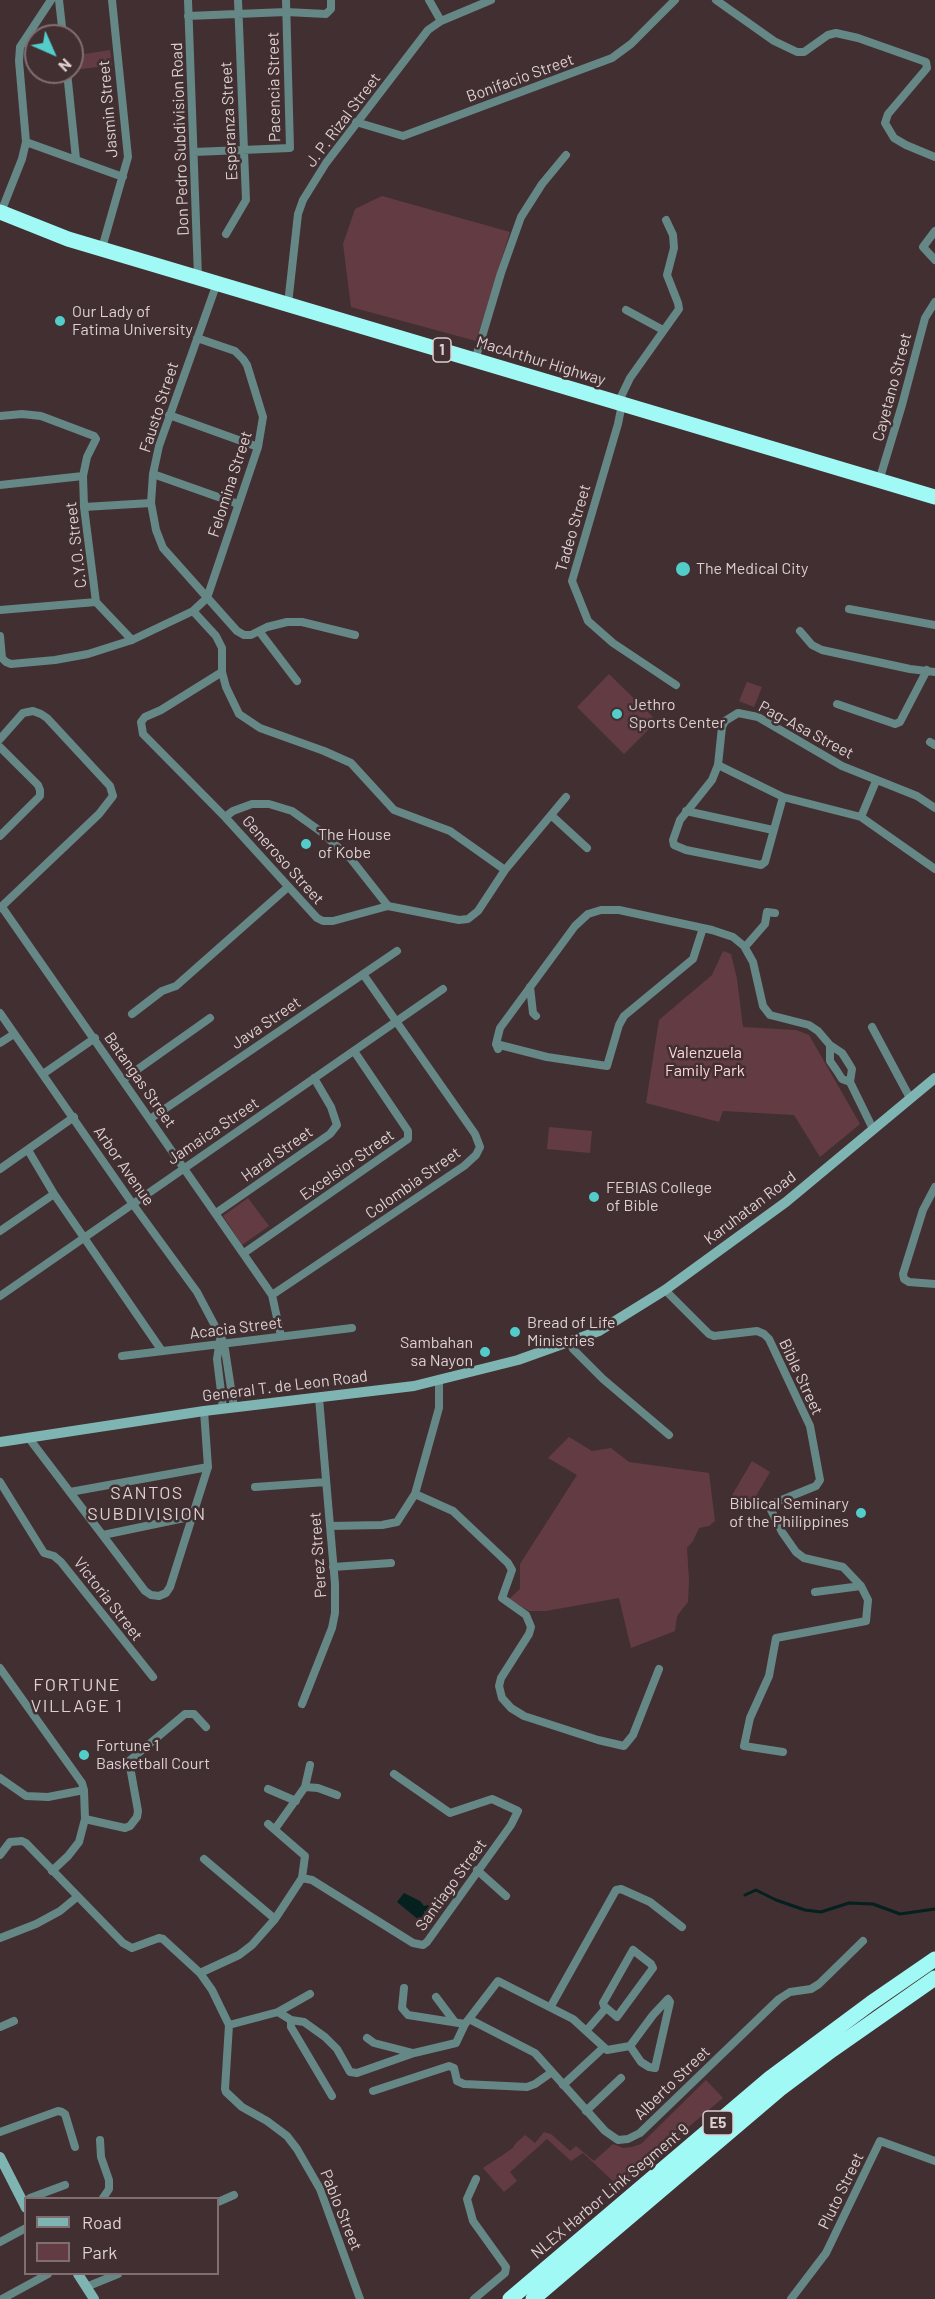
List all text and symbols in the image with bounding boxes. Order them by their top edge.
north arrow [24,24,84,84]
street label: Pacencia Street [263,32,285,142]
street label: Don Pedro Subdivision Road [167,42,193,236]
street label: Bonifacio Street [464,50,576,106]
text: N [55,55,76,76]
street label: Jasmin Street [94,59,122,159]
street label: Esperanza Street [216,61,242,181]
street label: J. P. Rizal Street [301,69,385,171]
place label: Our Lady of Fatima University [72,302,193,340]
marker: Our Lady of Fatima University [53,314,67,328]
street label: Cayetano Street [868,331,916,443]
street label: MacArthur Highway [474,332,608,390]
road number: 1 [433,338,451,362]
street label: Fausto Street [135,359,183,455]
street label: Felomina Street [204,429,256,539]
street label: Tadeo Street [551,482,595,574]
street label: C.Y.O. Street [61,501,91,589]
place label: The Medical City [696,559,808,579]
marker: The Medical City [674,560,692,578]
place label: Jethro Sports Center [629,695,725,733]
street label: Pag-Asa Street [755,697,857,763]
marker: Jethro Sports Center [610,707,624,721]
street label: Generoso Street [238,812,328,908]
place label: The House of Kobe [318,825,391,863]
marker: The House of Kobe [299,837,313,851]
street label: Java Street [228,993,304,1053]
street label: Batangas Street [100,1029,180,1131]
park label: Valenzuela Family Park [665,1043,745,1081]
street label: Jamaica Street [164,1093,262,1169]
street label: Haral Street [237,1122,317,1186]
street label: Arbor Avenue [90,1123,158,1209]
street label: Excelsior Street [296,1125,398,1205]
street label: Colombia Street [362,1143,464,1223]
street label: Karuhatan Road [700,1167,800,1249]
place label: FEBIAS College of Bible [606,1178,712,1216]
marker: FEBIAS College of Bible [587,1190,601,1204]
street label: Acacia Street [188,1313,284,1343]
place label: Bread of Life Ministries [527,1313,615,1351]
marker: Bread of Life Ministries [508,1325,522,1339]
place label: Sambahan sa Nayon [400,1333,473,1371]
street label: Bible Street [775,1336,827,1418]
marker: Sambahan sa Nayon [478,1345,492,1359]
street label: General T. de Leon Road [201,1366,369,1406]
district label: SANTOS SUBDIVISION [87,1482,207,1524]
place label: Biblical Seminary of the Philippines [729,1494,849,1532]
marker: Biblical Seminary of the Philippines [854,1506,868,1520]
street label: Perez Street [305,1511,331,1599]
street label: Victoria Street [69,1553,147,1645]
district label: FORTUNE VILLAGE 1 [31,1674,123,1716]
place label: Fortune 1 Basketball Court [96,1736,210,1774]
marker: Fortune 1 Basketball Court [77,1748,91,1762]
street label: Santiago Street [411,1836,491,1934]
street label: Alberto Street [630,2042,714,2124]
road number: E5 [703,2111,733,2135]
street label: NLEX Harbor Link Segment 9 [527,2119,693,2263]
street label: Pluto Street [814,2150,868,2232]
street label: Pablo Street [316,2167,366,2253]
legend [24,2197,219,2275]
text: Road [82,2211,122,2233]
text: Park [82,2241,117,2263]

